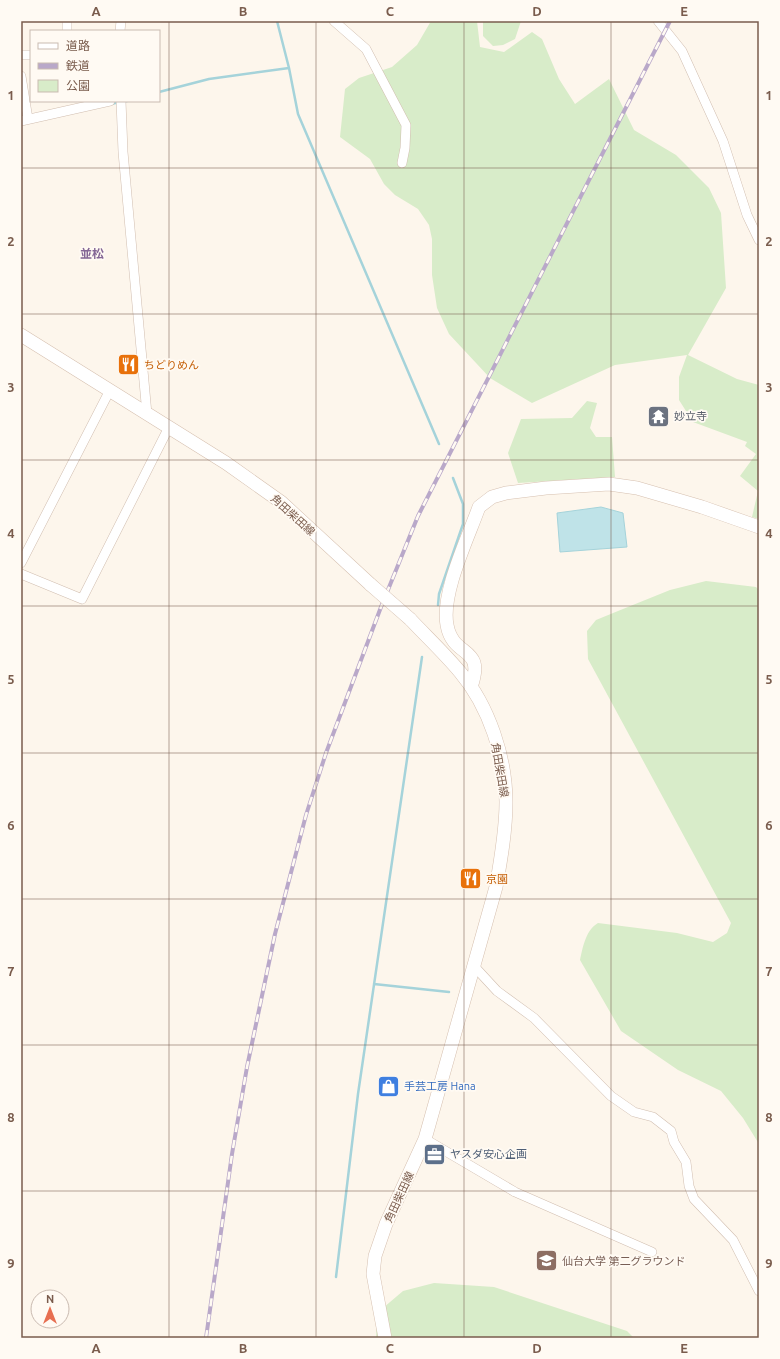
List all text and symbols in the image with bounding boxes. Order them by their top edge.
text: A [91,4,101,18]
text: B [239,4,248,18]
text: C [386,4,395,18]
text: D [532,4,542,18]
text: E [680,4,688,18]
legend [30,30,160,102]
text: 道路 [66,39,90,52]
text: 鉄道 [66,59,90,72]
text: 公園 [66,79,90,92]
text: 1 [7,88,15,102]
text: 1 [765,88,773,102]
text: 2 [7,234,15,248]
text: 2 [765,234,773,248]
district label: 並松 [80,247,104,260]
restaurant icon: ちどりめん [115,352,141,378]
place label: ちどりめん [144,359,199,371]
text: 3 [7,380,15,394]
text: 3 [765,380,773,394]
temple icon: 妙立寺 [646,403,672,429]
place label: 妙立寺 [674,410,707,422]
street label: 角田柴田線 [269,492,317,538]
text: 4 [7,526,15,540]
text: 4 [765,526,773,540]
text: 5 [7,672,15,686]
text: 5 [765,672,773,686]
street label: 角田柴田線 [489,742,511,798]
text: 6 [7,818,15,832]
text: 6 [765,818,773,832]
restaurant icon: 京園 [458,866,484,892]
place label: 京園 [486,873,508,885]
text: 7 [7,964,15,978]
text: 7 [765,964,773,978]
shop icon: 手芸工房 Hana [375,1073,401,1099]
place label: 手芸工房 Hana [404,1080,476,1092]
text: 8 [7,1110,15,1124]
text: 8 [765,1110,773,1124]
office icon: ヤスダ安心企画 [421,1141,447,1167]
place label: ヤスダ安心企画 [450,1148,527,1160]
street label: 角田柴田線 [382,1170,416,1224]
school or university icon: 仙台大学 第二グラウンド [534,1248,560,1274]
place label: 仙台大学 第二グラウンド [562,1255,686,1267]
text: 9 [7,1256,15,1270]
text: 9 [765,1256,773,1270]
north arrow [30,1289,70,1329]
text: N [46,1293,54,1305]
text: A [91,1341,101,1355]
text: B [239,1341,248,1355]
text: C [386,1341,395,1355]
text: D [532,1341,542,1355]
text: E [680,1341,688,1355]

